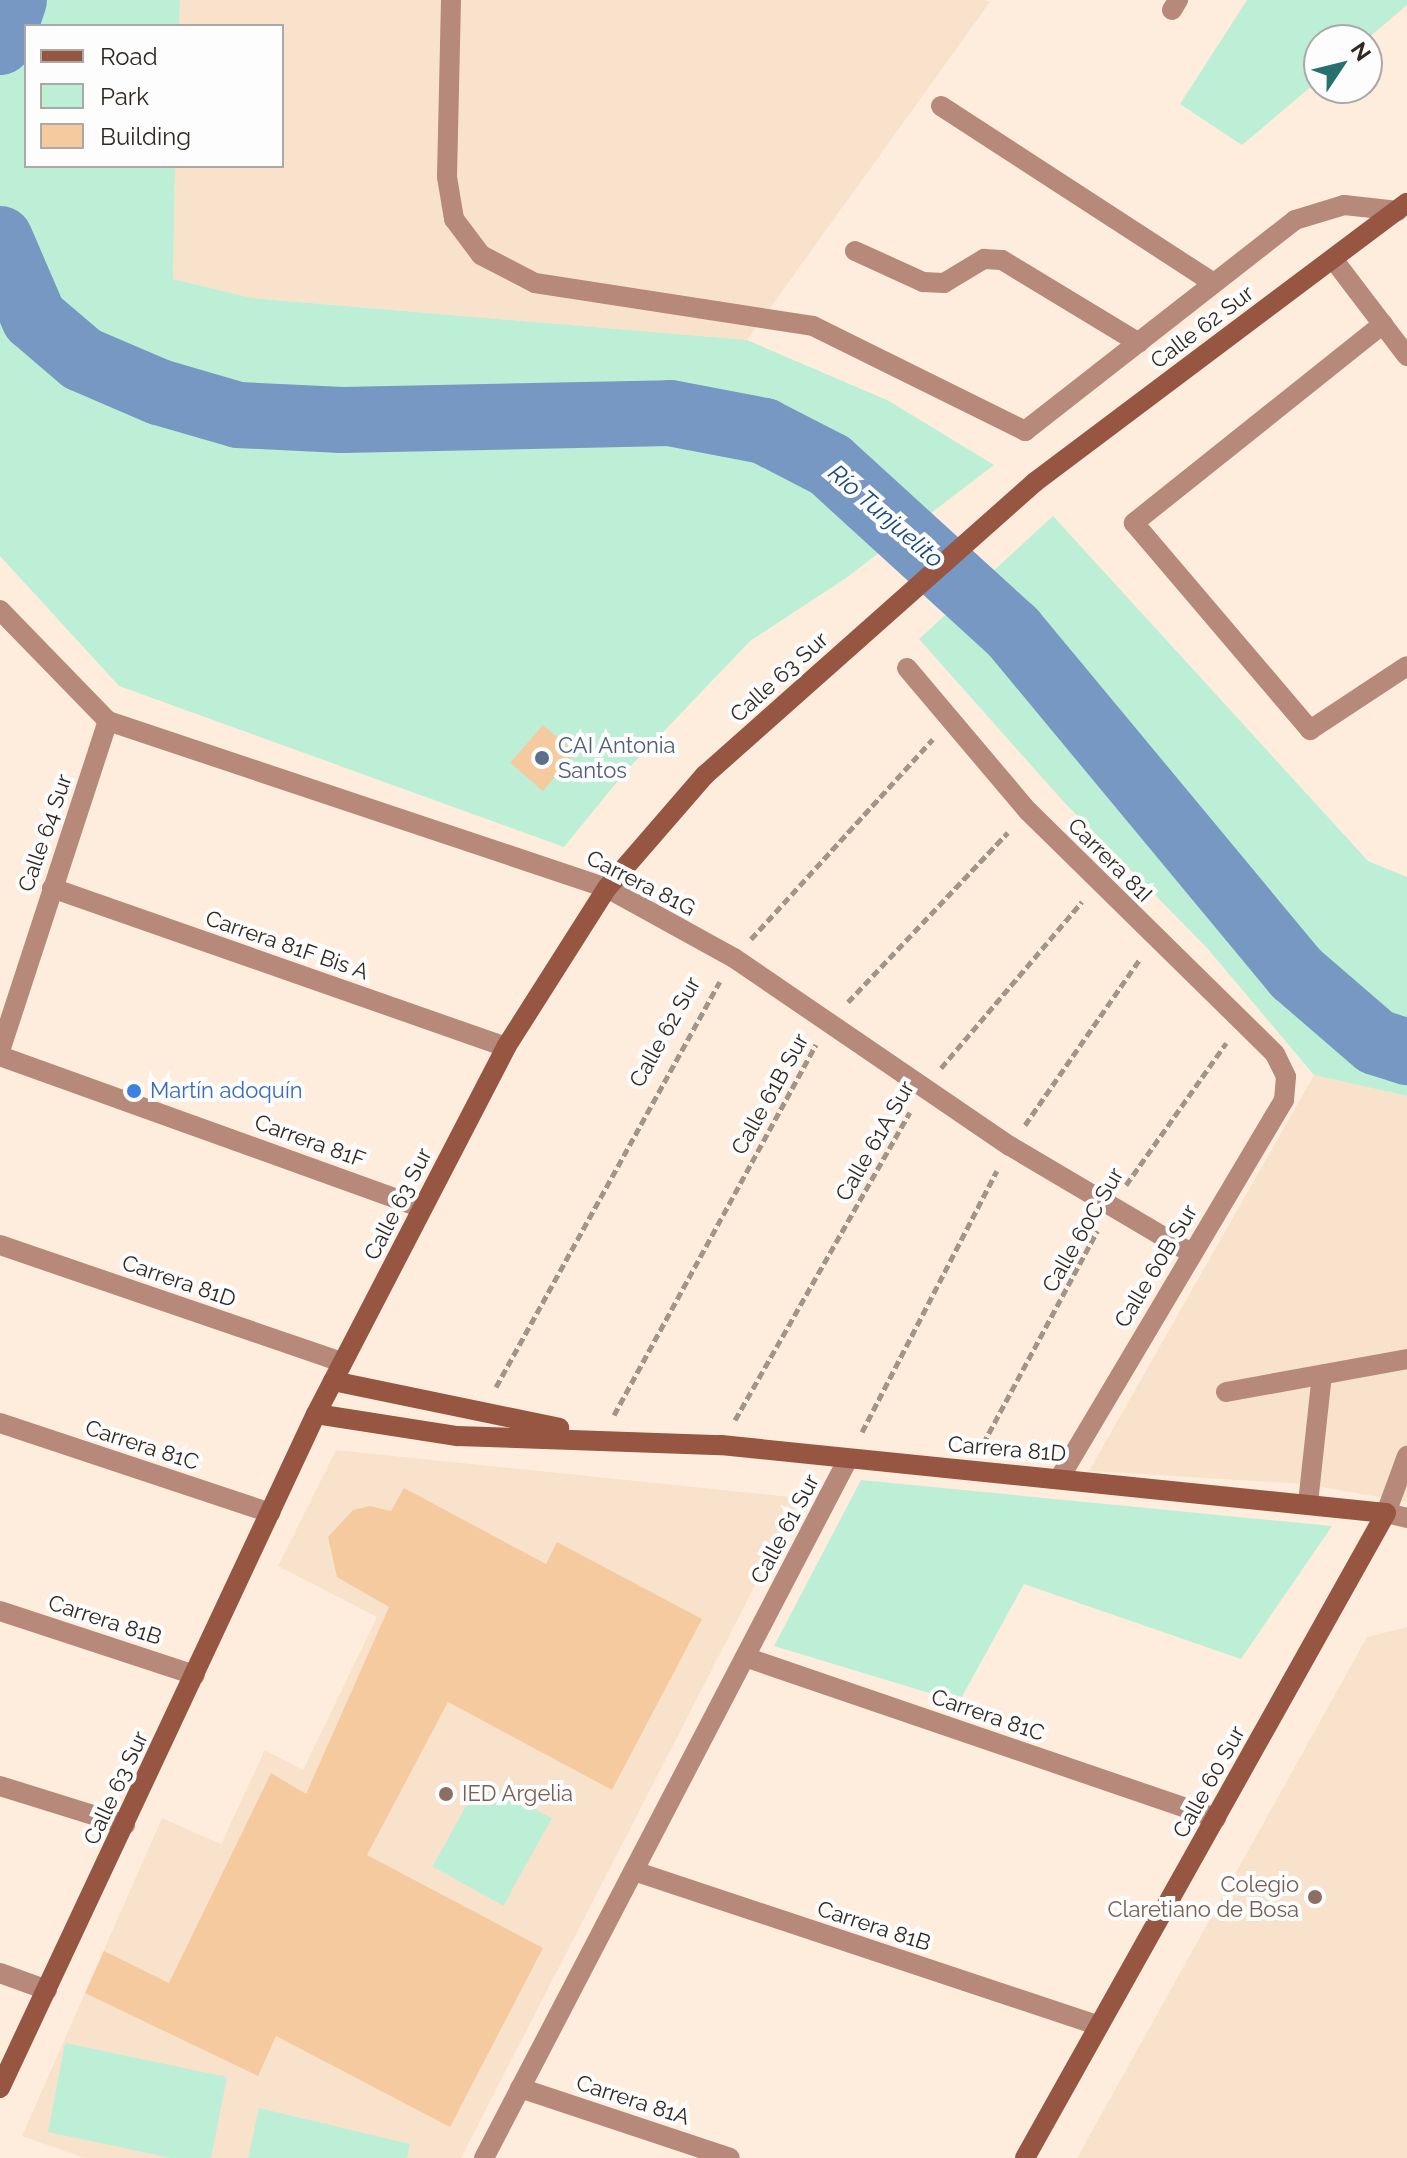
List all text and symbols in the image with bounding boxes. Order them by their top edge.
legend [24,24,284,168]
north arrow [1303,24,1383,104]
text: N [1346,37,1376,66]
text: Road [100,42,158,71]
text: Park [100,82,149,111]
text: Building [100,122,191,151]
street label: Calle 62 Sur [1145,280,1259,374]
water label: Río Tunjuelito [822,458,950,574]
street label: Calle 63 Sur [725,626,833,728]
place label: CAI Antonia Santos [558,732,676,784]
marker: CAI Antonia Santos [533,749,551,767]
street label: Calle 64 Sur [13,771,77,895]
street label: Carrera 81I [1062,812,1158,908]
street label: Carrera 81G [582,844,700,922]
street label: Carrera 81F Bis A [201,905,373,985]
street label: Calle 62 Sur [624,972,706,1092]
street label: Calle 61B Sur [726,1029,814,1159]
street label: Calle 61A Sur [830,1076,920,1206]
place label: Martín adoquín [150,1078,303,1104]
marker: Martín adoquín [125,1082,143,1100]
street label: Carrera 81F [251,1109,369,1173]
street label: Calle 63 Sur [358,1144,438,1264]
street label: Calle 60C Sur [1037,1163,1129,1297]
street label: Calle 60B Sur [1109,1200,1203,1332]
street label: Carrera 81D [119,1249,239,1313]
street label: Carrera 81C [82,1414,202,1476]
street label: Carrera 81D [947,1431,1067,1467]
street label: Calle 61 Sur [745,1470,825,1588]
street label: Carrera 81B [45,1589,165,1651]
street label: Carrera 81C [928,1683,1048,1747]
street label: Calle 60 Sur [1167,1721,1251,1843]
street label: Calle 63 Sur [78,1727,154,1849]
place label: IED Argelia [462,1781,574,1807]
marker: IED Argelia [437,1785,455,1803]
place label: Colegio Claretiano de Bosa [1108,1871,1299,1922]
marker: Colegio Claretiano de Bosa [1306,1888,1324,1906]
street label: Carrera 81B [814,1895,934,1957]
street label: Carrera 81A [573,2069,693,2131]

